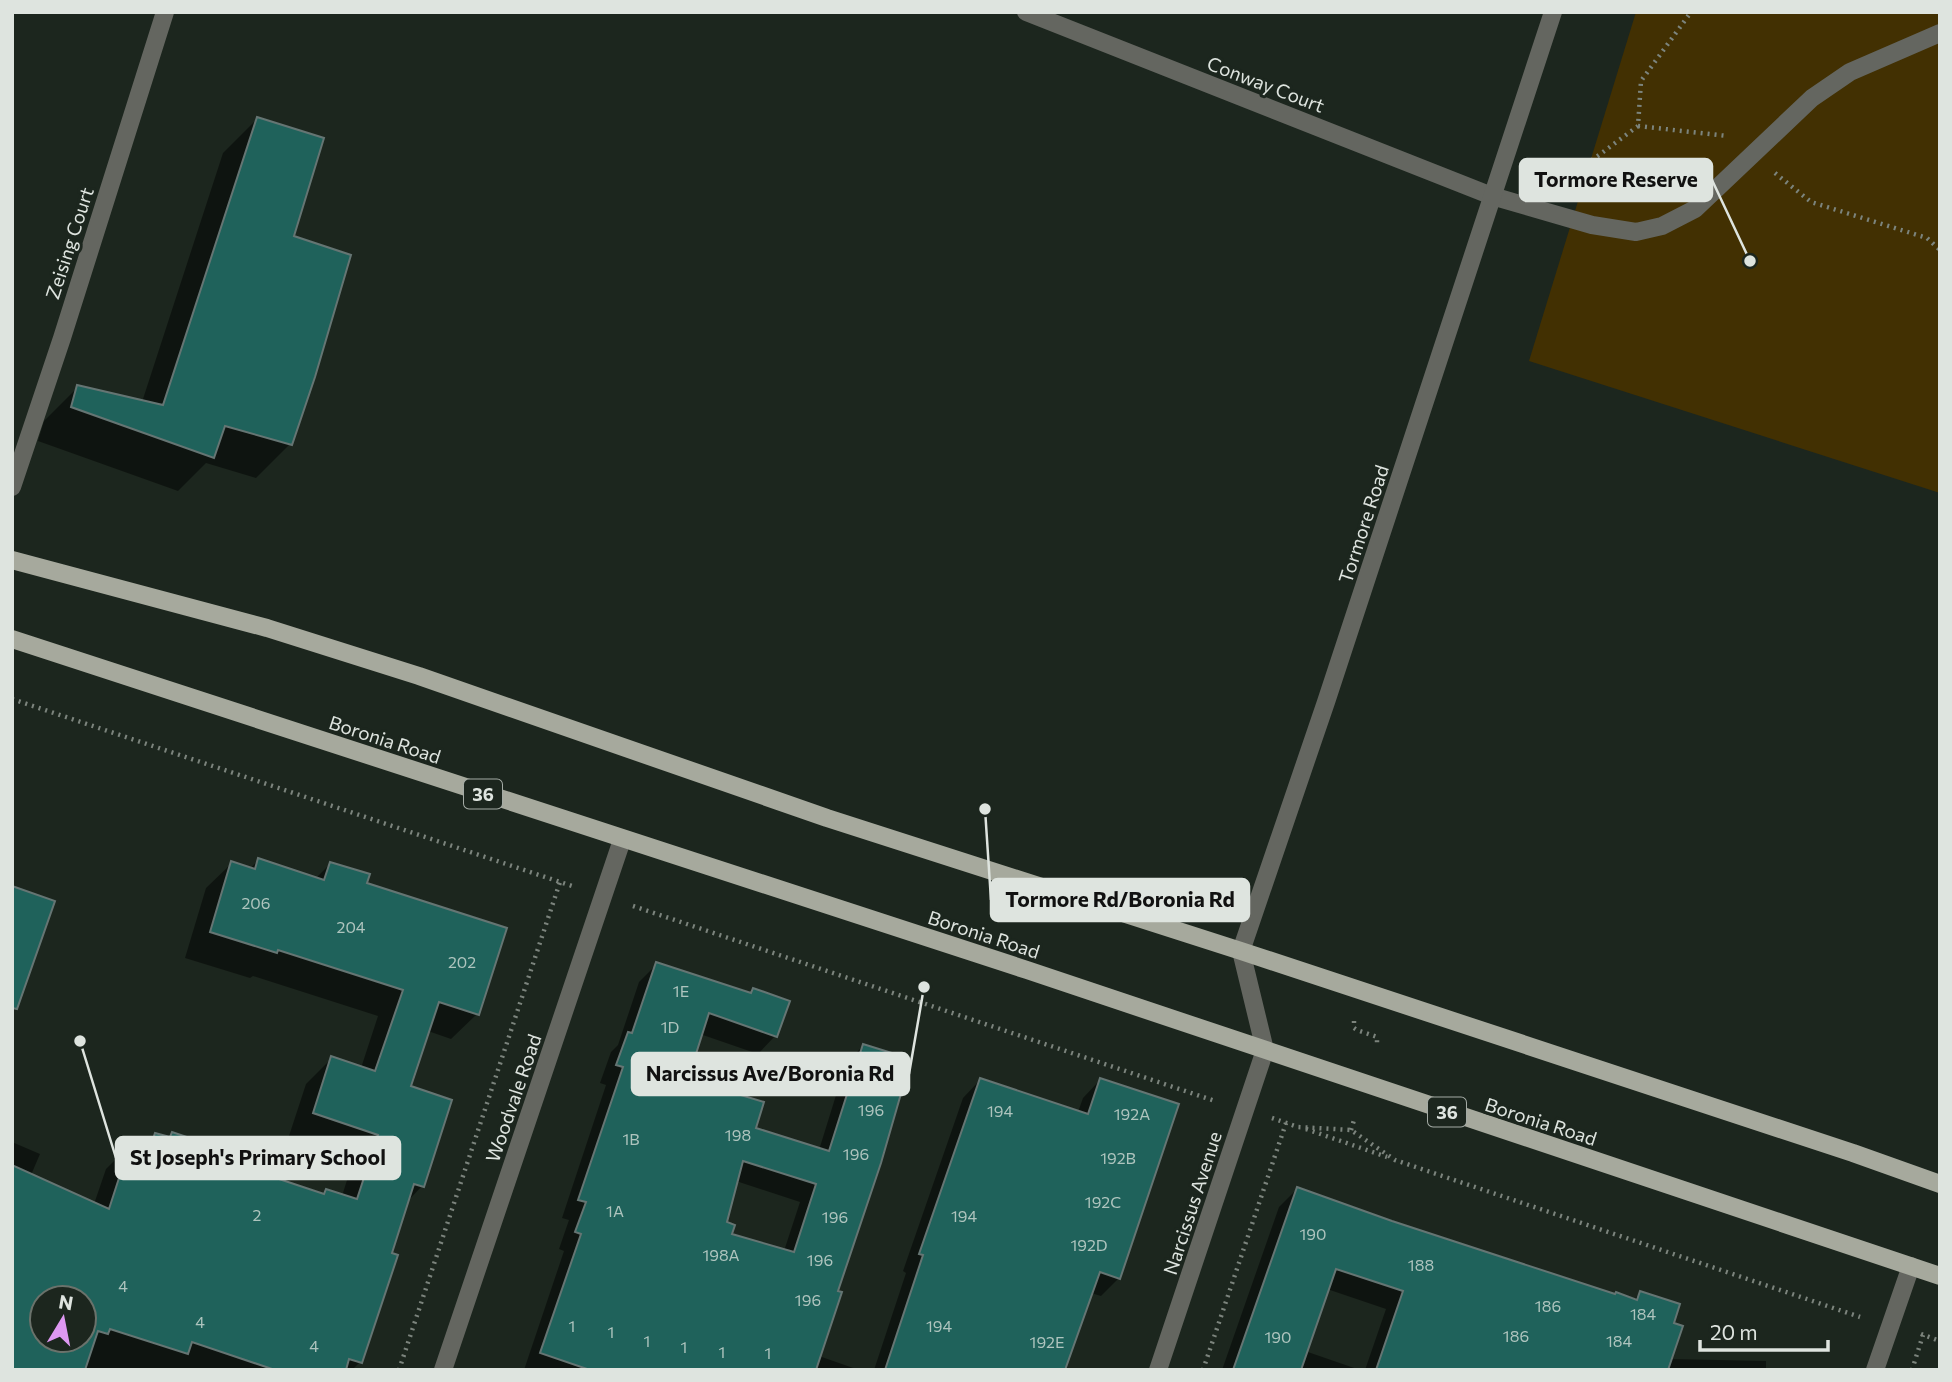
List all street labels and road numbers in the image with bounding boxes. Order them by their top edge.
street label: Conway Court [1204,51,1328,117]
street label: Zeising Court [40,184,98,302]
street label: Tormore Road [1333,462,1393,586]
street label: Boronia Road [326,710,444,768]
road number: 36 [464,780,502,808]
street label: Boronia Road [925,905,1043,963]
street label: Woodvale Road [480,1031,546,1165]
street label: Boronia Road [1482,1092,1600,1150]
road number: 36 [1428,1098,1466,1126]
street label: Narcissus Avenue [1158,1128,1226,1278]

